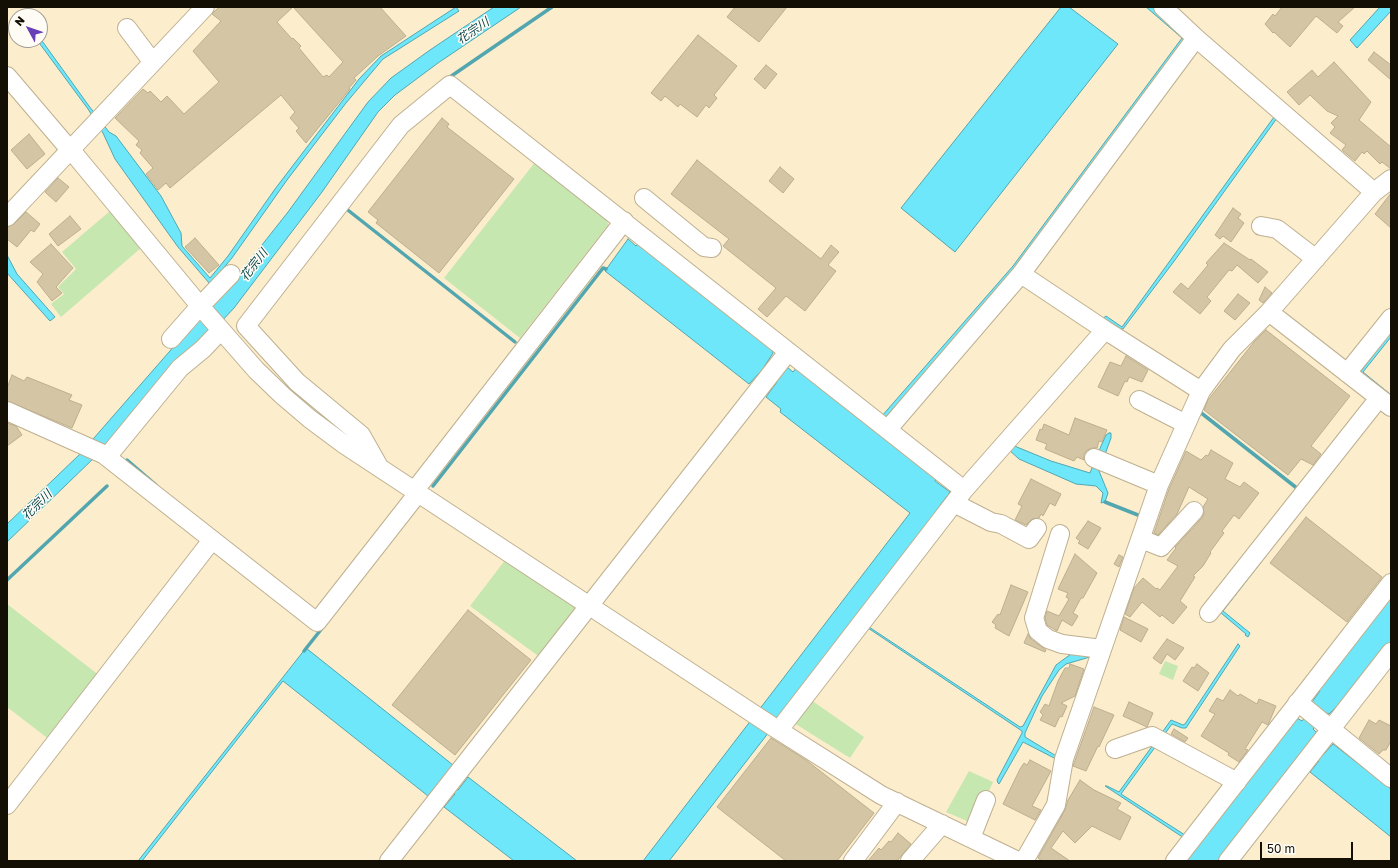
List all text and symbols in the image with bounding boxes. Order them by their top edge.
north arrow [8,8,48,48]
text: N [12,13,27,28]
water label: 花宗川 [454,15,492,47]
water label: 花宗川 [237,246,271,284]
water label: 花宗川 [19,487,55,523]
scale bar [1262,834,1355,860]
text: 50 m [1267,841,1295,856]

